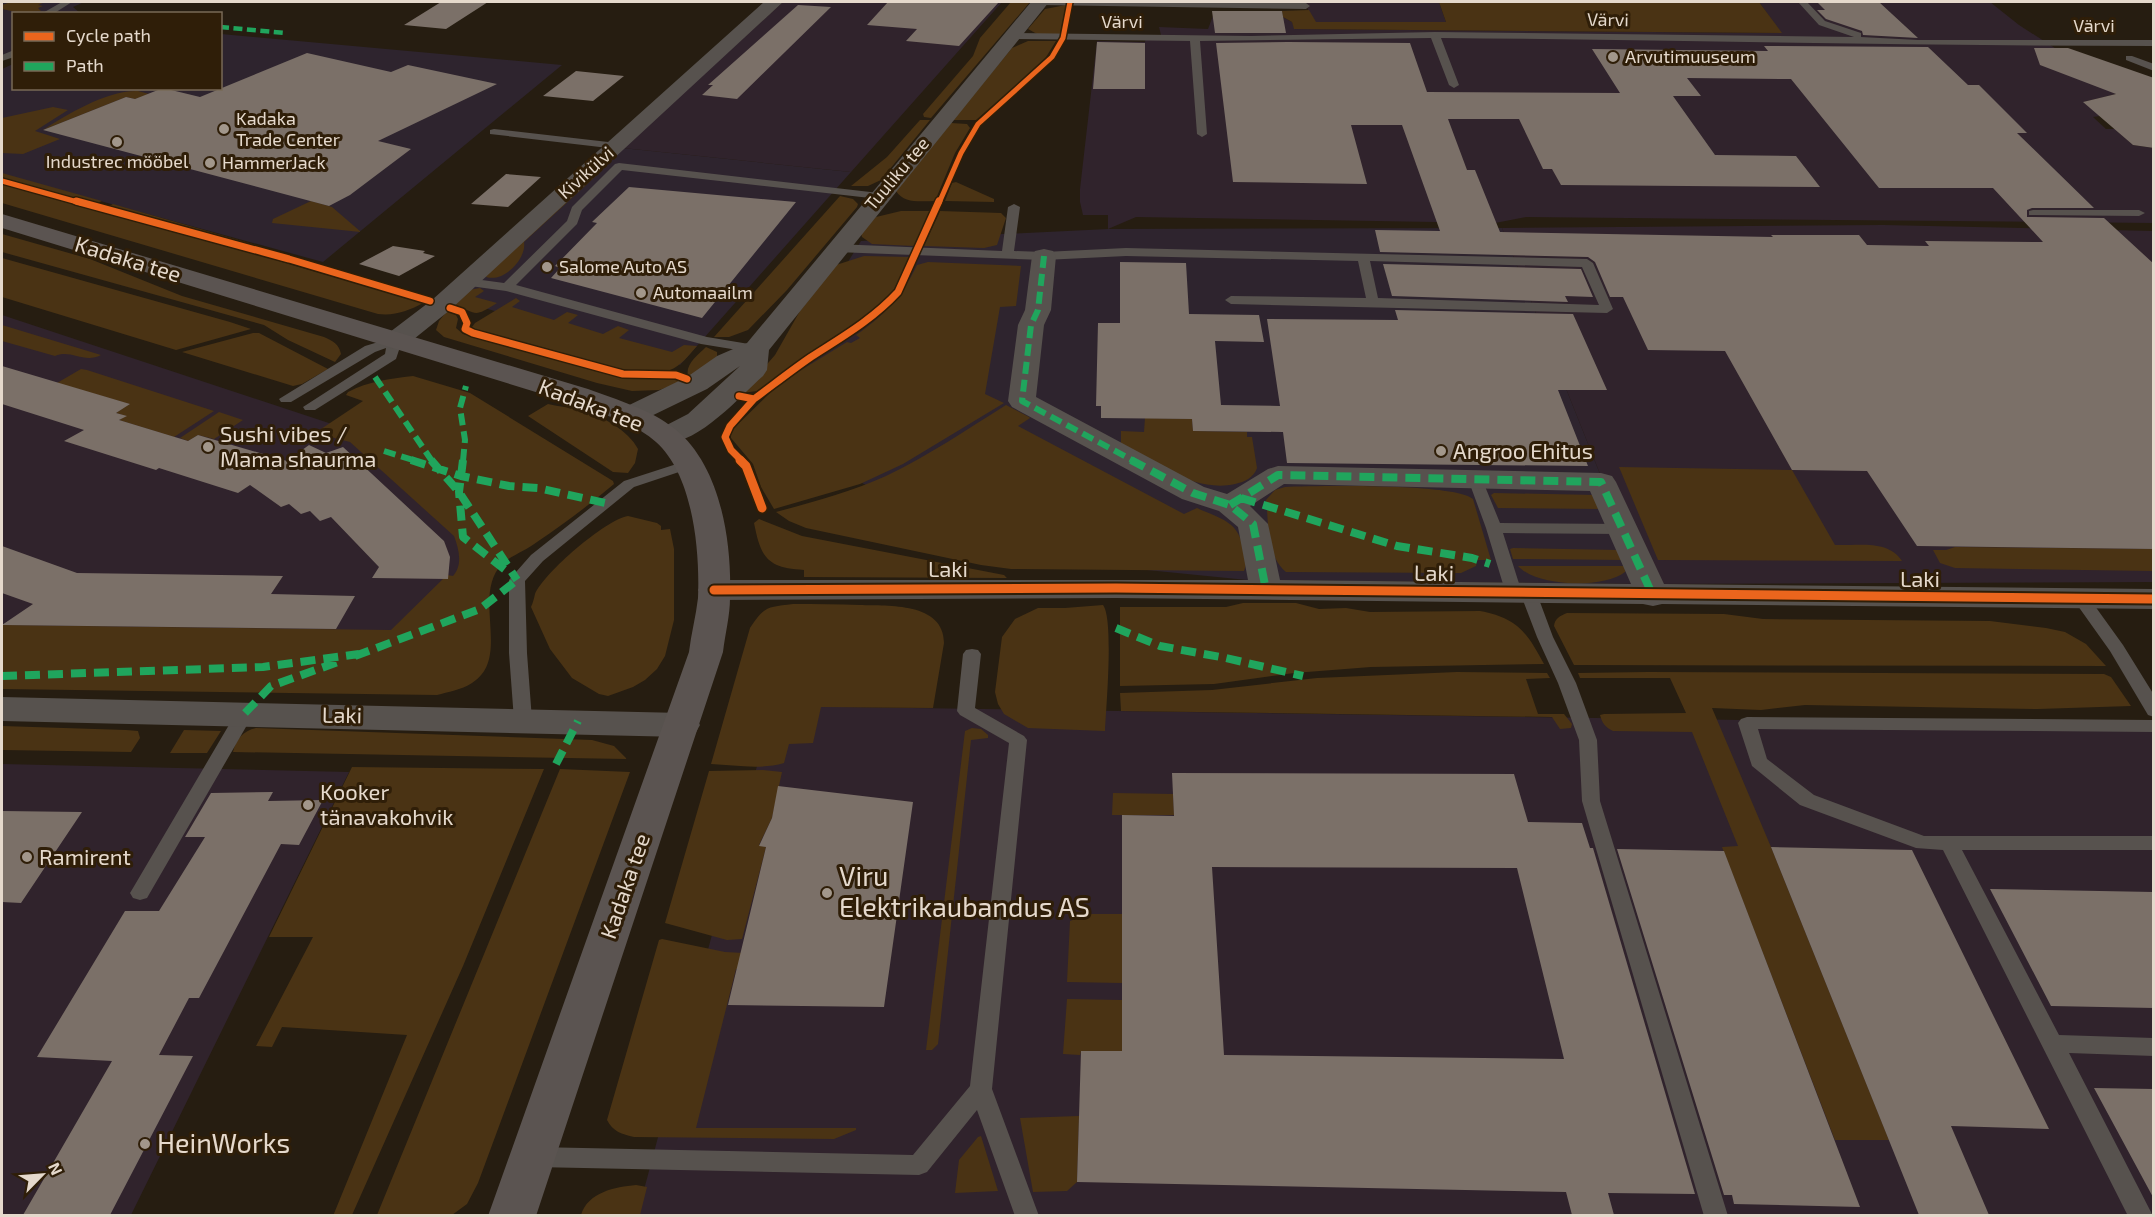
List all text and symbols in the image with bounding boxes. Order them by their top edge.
street label: Värvi [1587,8,1629,30]
street label: Värvi [1101,10,1143,32]
legend [12,12,222,90]
street label: Värvi [2073,14,2115,36]
text: Cycle path [66,24,151,46]
place label: Arvutimuuseum [1625,45,1756,67]
marker: Arvutimuuseum [1606,50,1620,64]
text: Path [66,54,104,76]
place label: Kadaka Trade Center [236,107,340,150]
marker: Kadaka Trade Center [217,122,231,136]
street label: Tuuliku tee [859,132,933,214]
marker: Industrec mööbel [110,135,124,149]
street label: Kivikülvi [553,142,618,203]
place label: Industrec mööbel [46,150,189,172]
place label: HammerJack [222,151,326,173]
marker: HammerJack [203,156,217,170]
street label: Kadaka tee [72,230,184,286]
place label: Salome Auto AS [559,255,687,277]
marker: Salome Auto AS [540,260,554,274]
place label: Automaailm [653,281,753,303]
marker: Automaailm [634,286,648,300]
street label: Kadaka tee [536,372,647,436]
place label: Sushi vibes / Mama shaurma [220,420,376,471]
place label: Angroo Ehitus [1453,437,1593,463]
marker: Sushi vibes / Mama shaurma [201,440,215,454]
marker: Angroo Ehitus [1434,444,1448,458]
street label: Laki [928,555,968,581]
street label: Laki [1414,559,1454,585]
street label: Laki [1900,565,1940,591]
street label: Laki [322,701,362,727]
place label: Kooker tänavakohvik [320,778,453,829]
marker: Kooker tänavakohvik [301,798,315,812]
street label: Kadaka tee [594,830,654,942]
place label: Ramirent [39,843,131,869]
marker: Ramirent [20,850,34,864]
place label: Viru Elektrikaubandus AS [839,859,1090,922]
marker: Viru Elektrikaubandus AS [820,886,834,900]
place label: HeinWorks [157,1126,290,1158]
marker: HeinWorks [138,1137,152,1151]
north arrow [12,1145,72,1205]
text: N [45,1159,67,1178]

